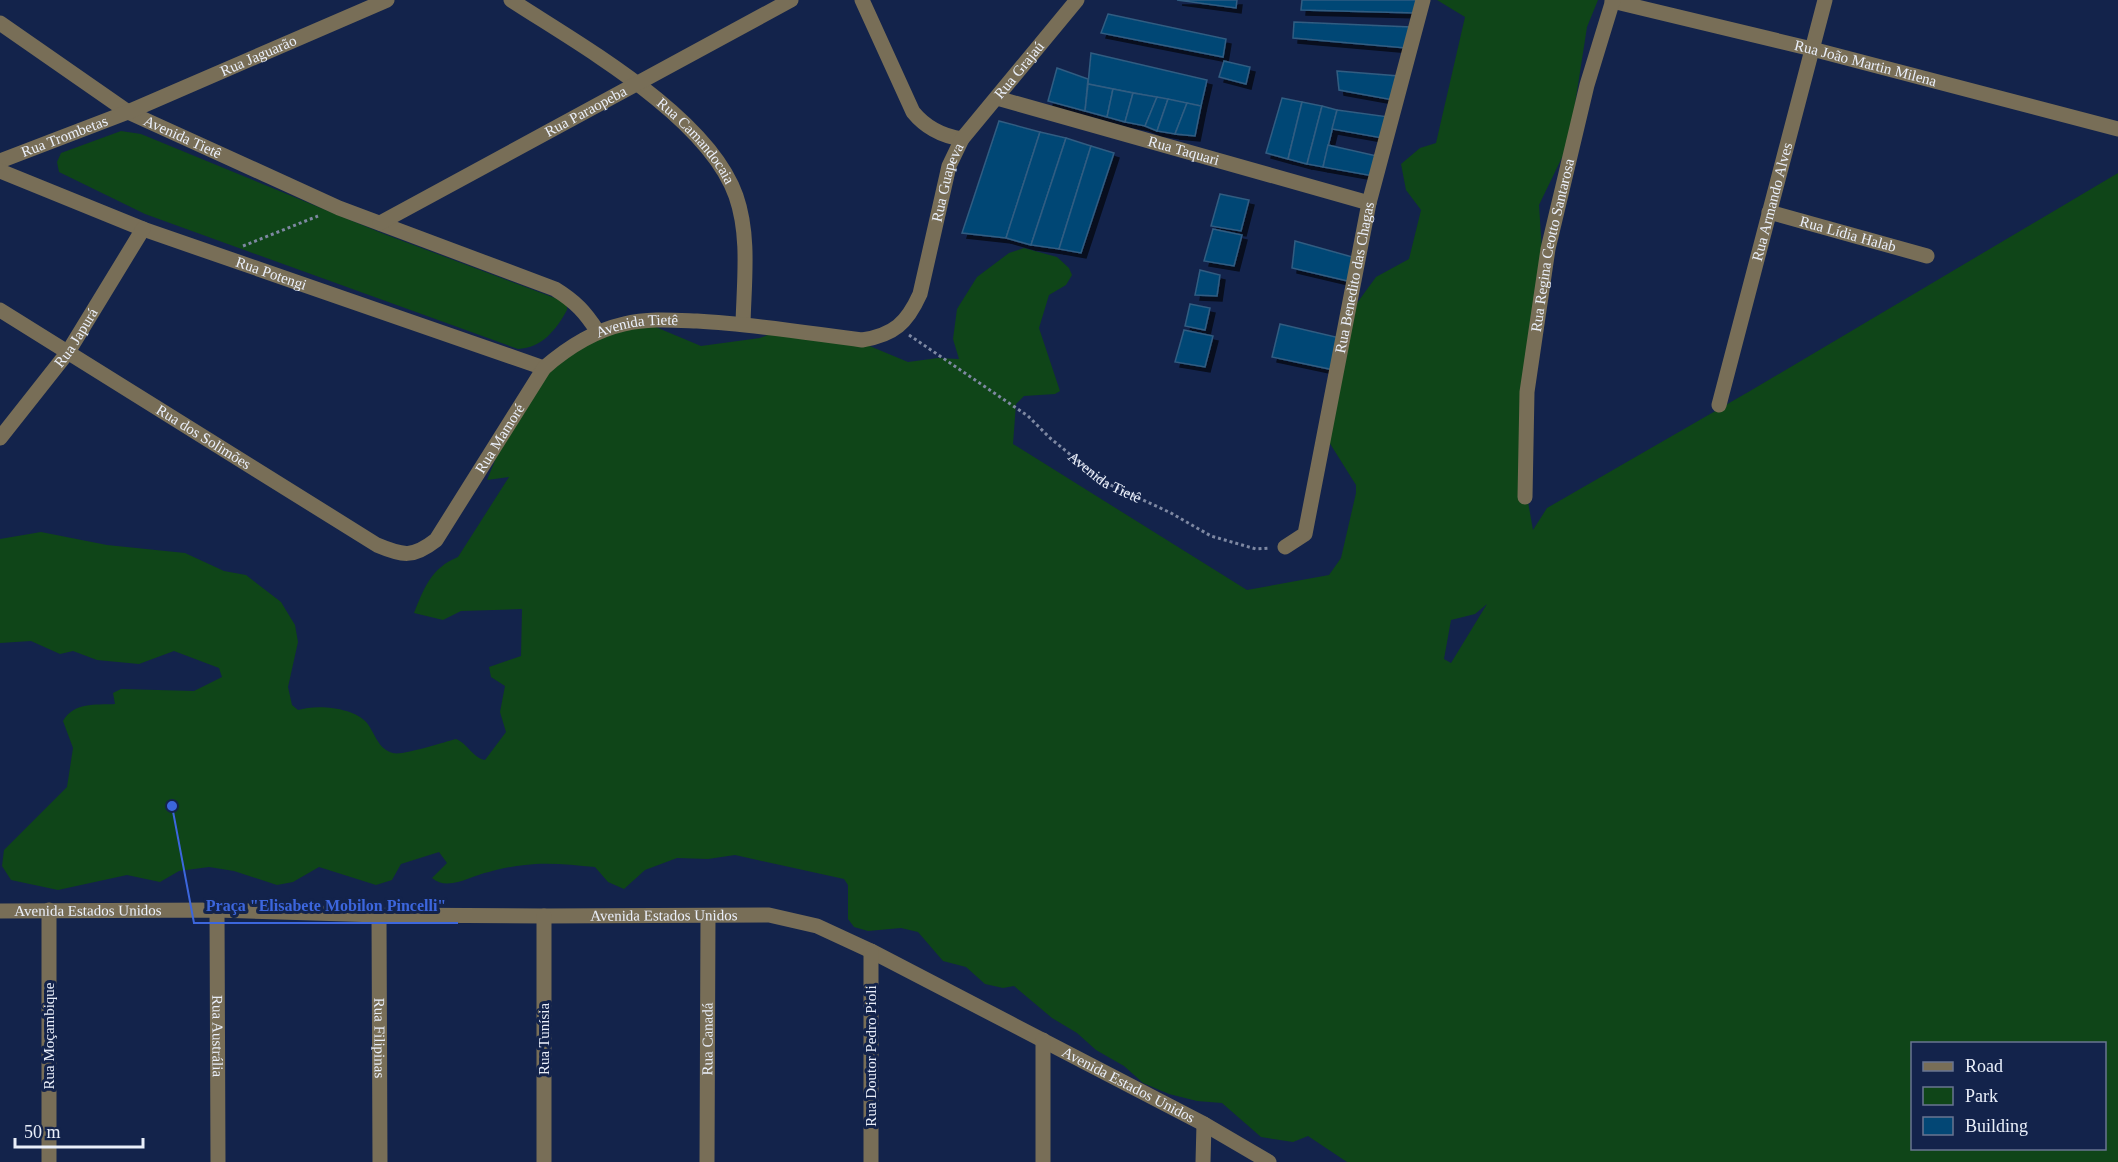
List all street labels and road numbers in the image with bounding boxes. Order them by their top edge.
street label: Rua Jaguarão [218,32,299,79]
street label: Rua João Martin Milena [1793,37,1939,89]
street label: Rua Grajaú [991,38,1048,102]
street label: Rua Paraopeba [542,83,630,140]
street label: Rua Camandocaia [654,95,738,187]
street label: Rua Trombetas [19,112,110,160]
street label: Avenida Tietê [141,112,224,162]
street label: Rua Taquari [1146,133,1221,168]
street label: Rua Guapeva [929,140,967,223]
street label: Rua Armando Alves [1749,141,1795,263]
street label: Rua Regina Ceotto Santarosa [1528,157,1577,333]
street label: Rua Benedito das Chagas [1332,200,1377,355]
street label: Rua Lídia Halab [1798,213,1898,255]
street label: Rua Potengi [234,254,309,293]
street label: Rua Japurá [51,305,101,370]
street label: Avenida Tietê [593,312,679,341]
street label: Rua dos Solimões [153,401,254,473]
street label: Rua Mamoré [472,401,528,476]
street label: Avenida Tietê [1065,448,1144,506]
street label: Avenida Estados Unidos [14,902,162,919]
street label: Avenida Estados Unidos [590,907,738,924]
street label: Rua Moçambique [41,982,57,1090]
street label: Rua Doutor Pedro Pioli [863,985,879,1127]
street label: Rua Austrália [209,995,226,1077]
street label: Rua Filipinas [371,998,388,1078]
street label: Rua Canadá [699,1002,716,1076]
street label: Rua Tunísia [536,1003,552,1075]
street label: Avenida Estados Unidos [1059,1044,1198,1126]

